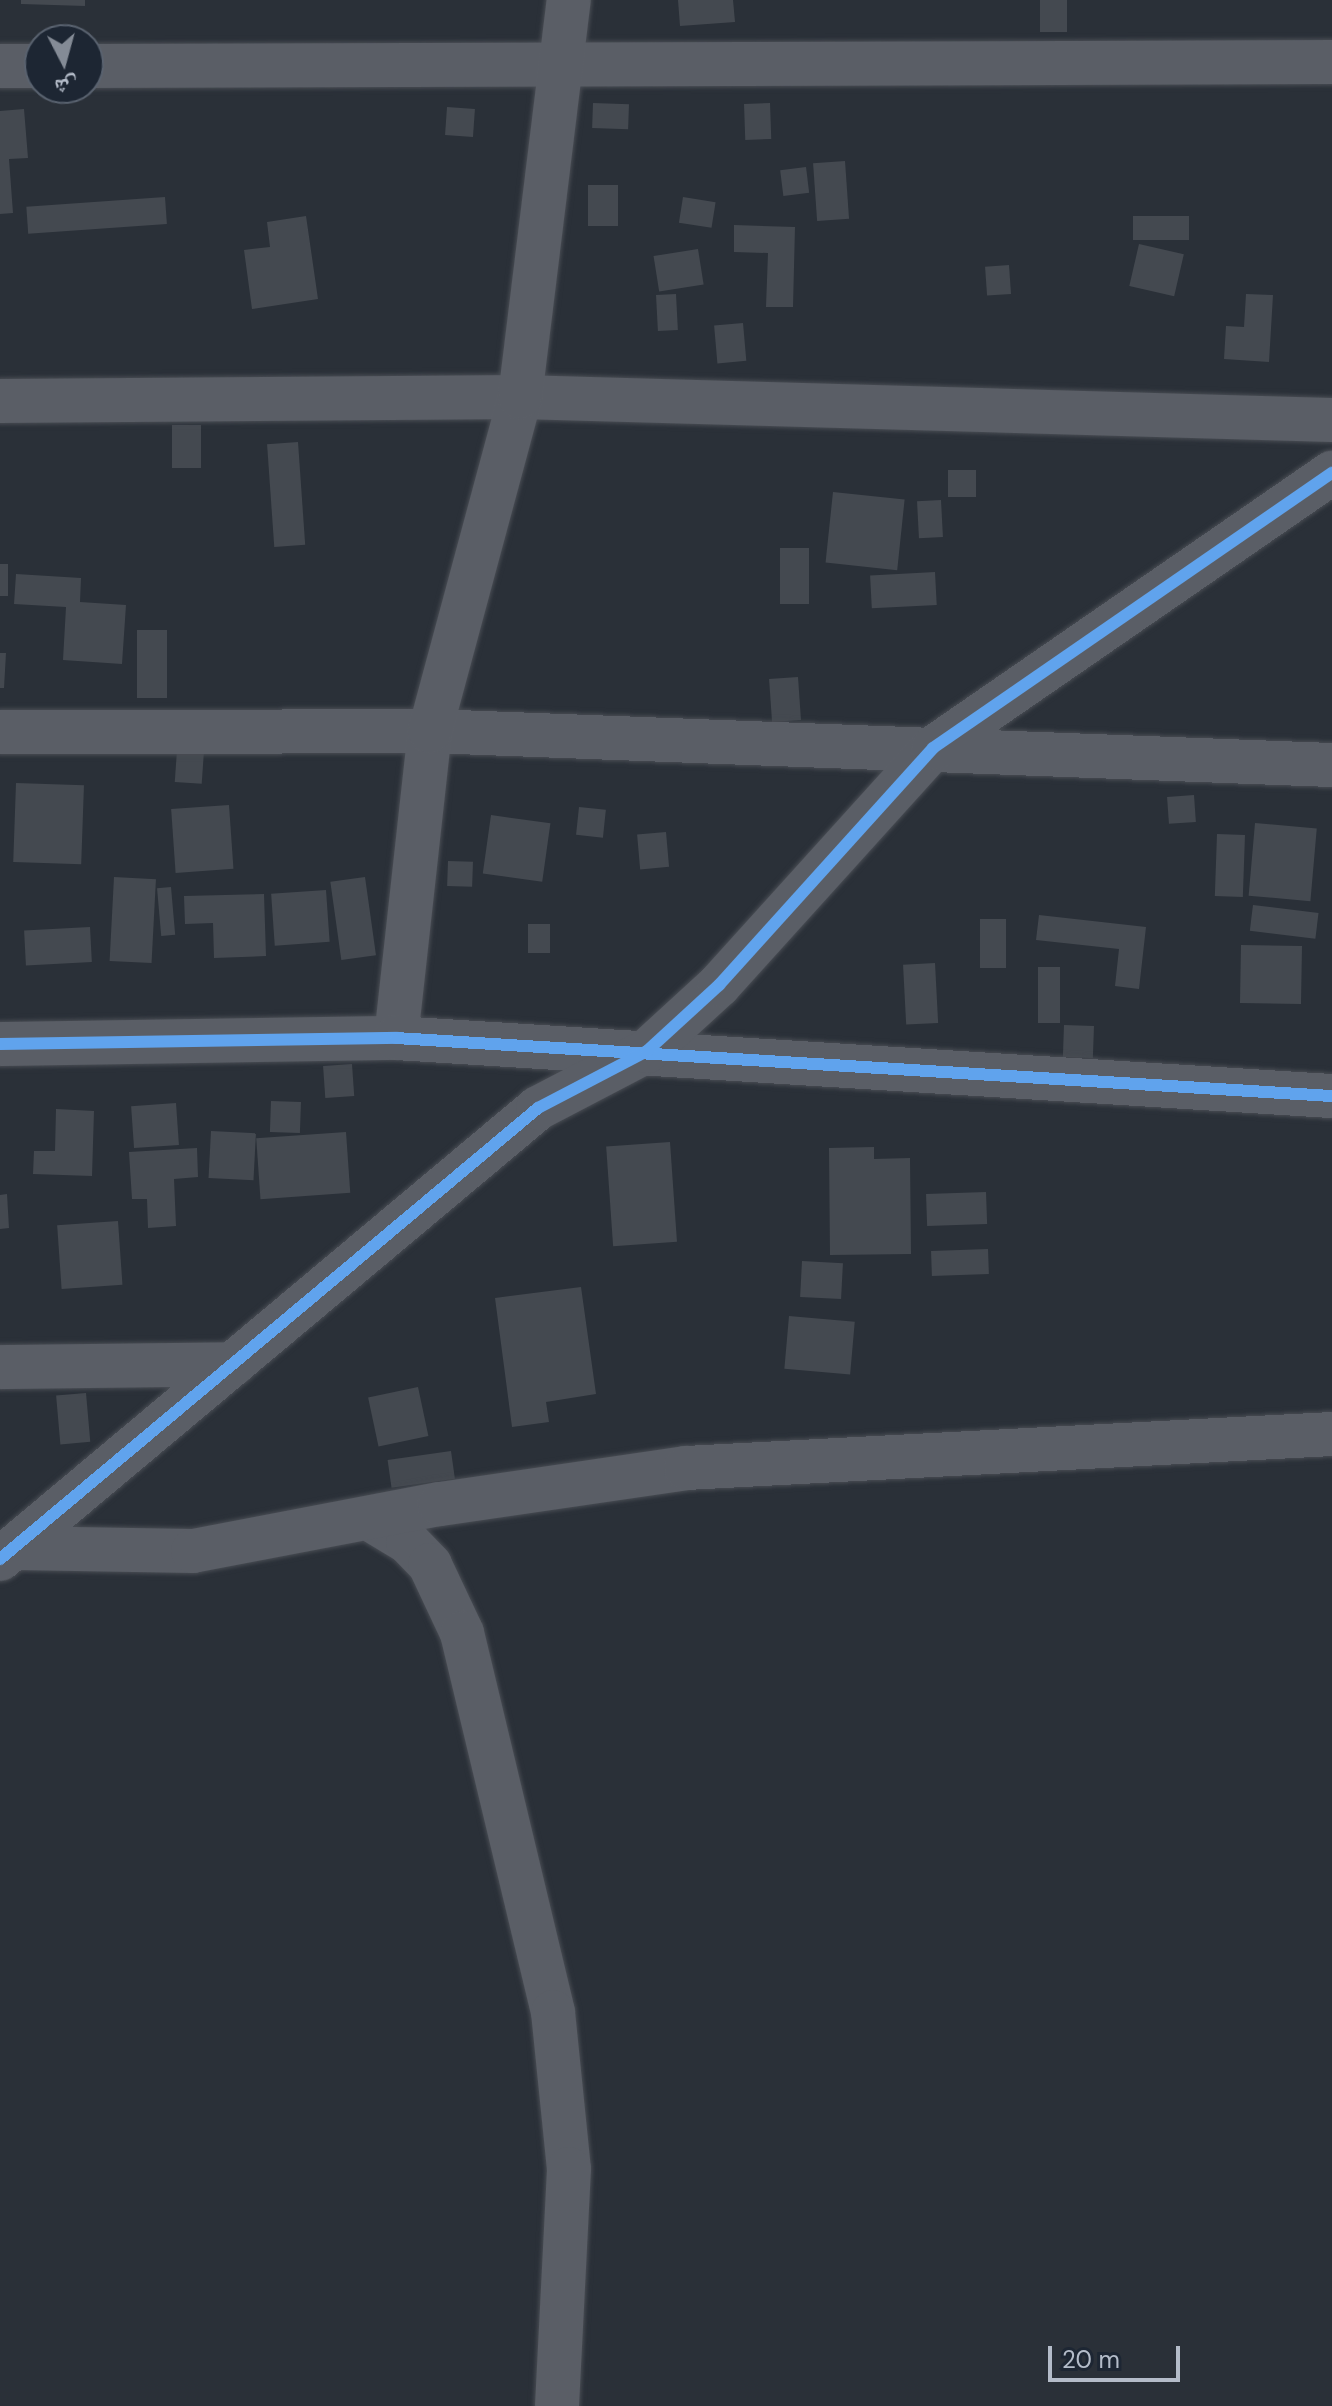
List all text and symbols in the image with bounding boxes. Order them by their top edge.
north arrow [24,24,104,104]
text: ش [53,71,79,102]
scale bar [1052,2330,1184,2380]
text: 20 m [1062,2344,1120,2375]

